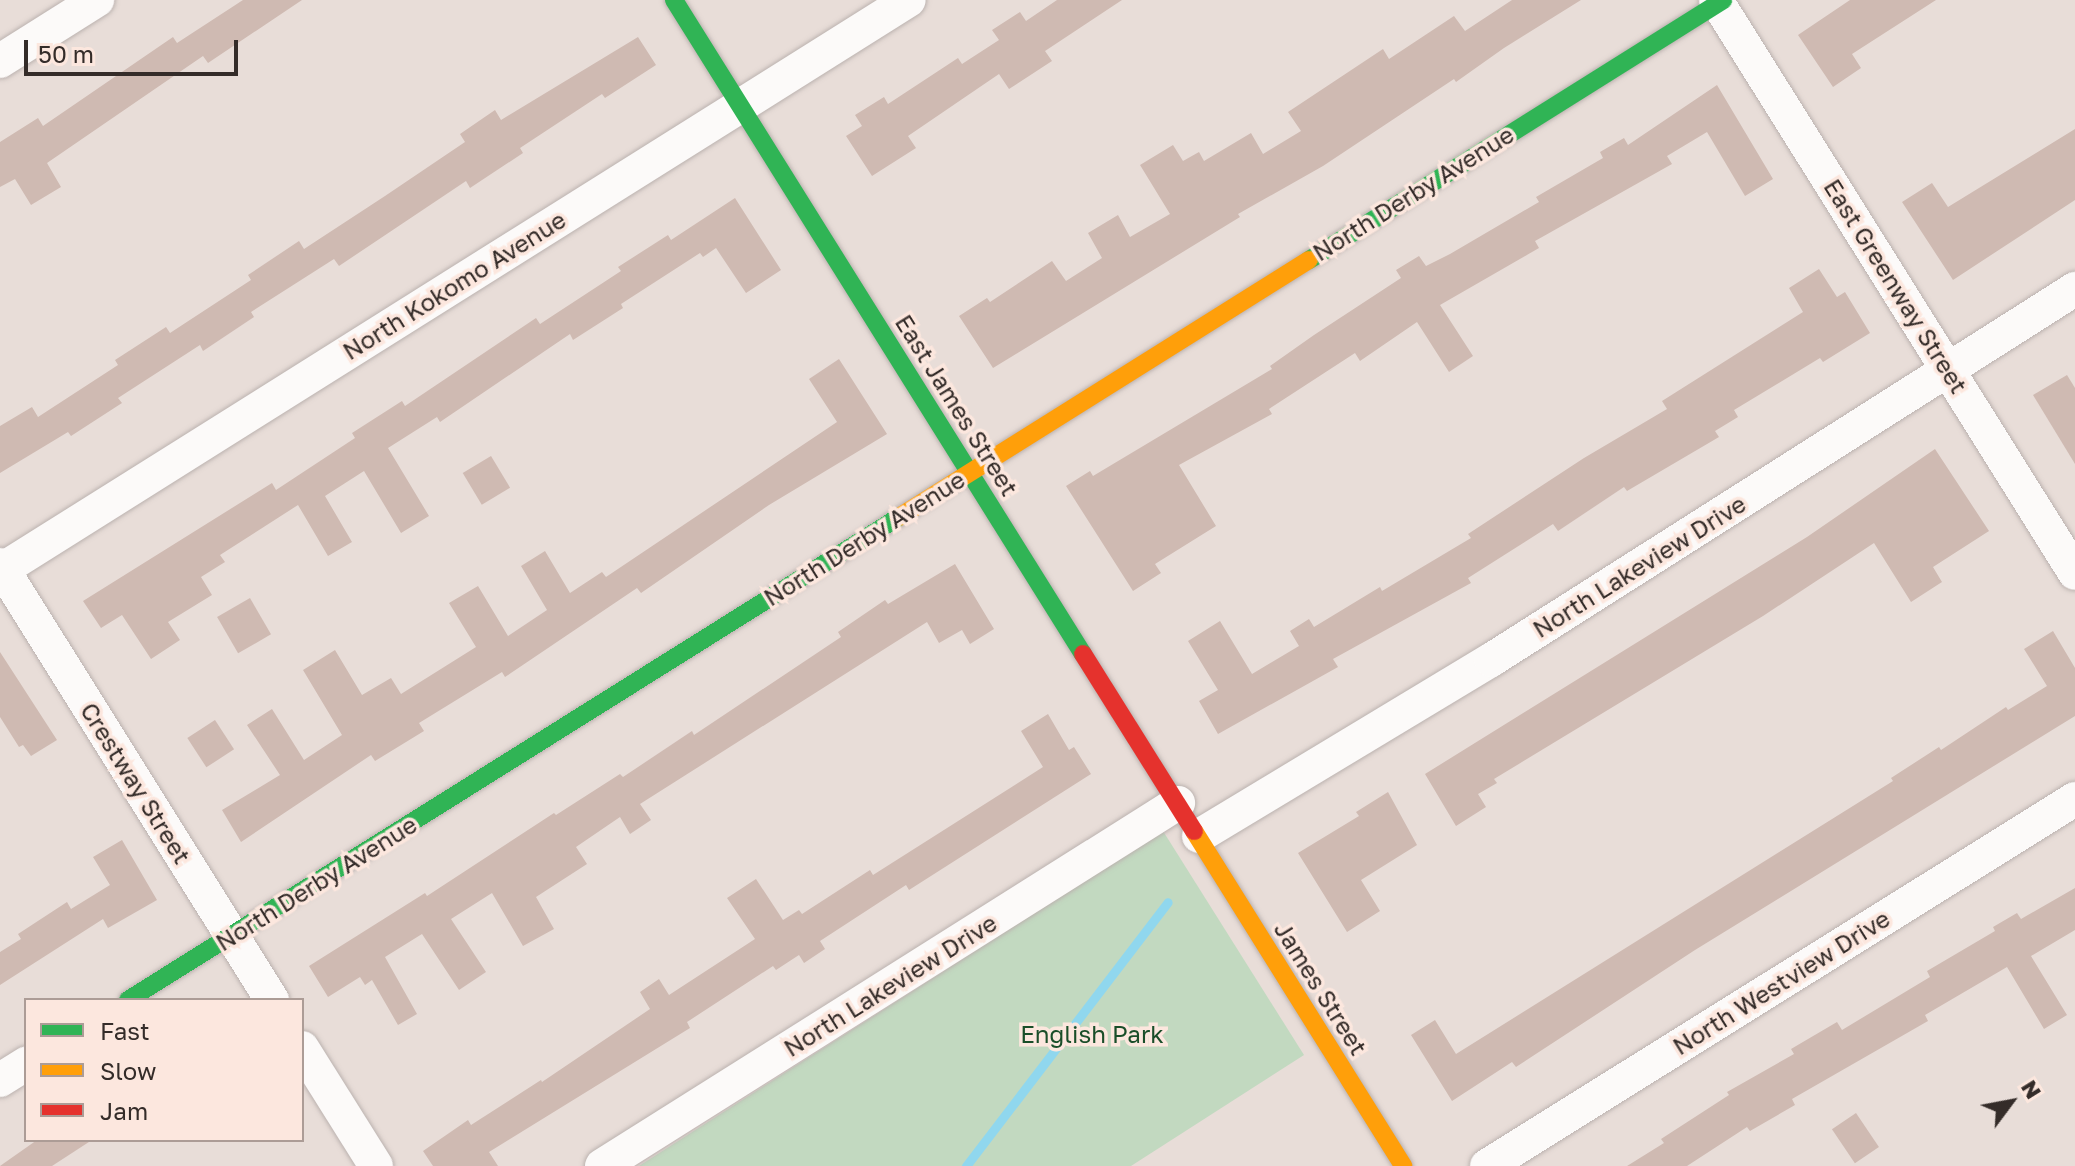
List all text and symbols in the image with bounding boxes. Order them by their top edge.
scale bar [28,24,242,74]
text: 50 m [38,39,94,68]
street label: North Derby Avenue [1307,119,1519,267]
street label: East Greenway Street [1818,174,1974,398]
street label: North Kokomo Avenue [337,205,571,365]
street label: East James Street [890,309,1024,501]
street label: North Derby Avenue [758,464,970,612]
street label: North Lakeview Drive [1527,489,1751,643]
street label: Crestway Street [75,697,197,869]
street label: North Derby Avenue [210,809,422,957]
street label: North Westview Drive [1667,904,1895,1060]
street label: North Lakeview Drive [778,908,1002,1062]
street label: James Street [1269,916,1373,1060]
legend [24,998,304,1142]
text: Fast [100,1016,150,1045]
park label: English Park [1020,1020,1164,1048]
text: Slow [100,1056,156,1085]
north arrow [1971,1062,2051,1142]
text: N [2016,1075,2048,1103]
text: Jam [100,1096,148,1125]

